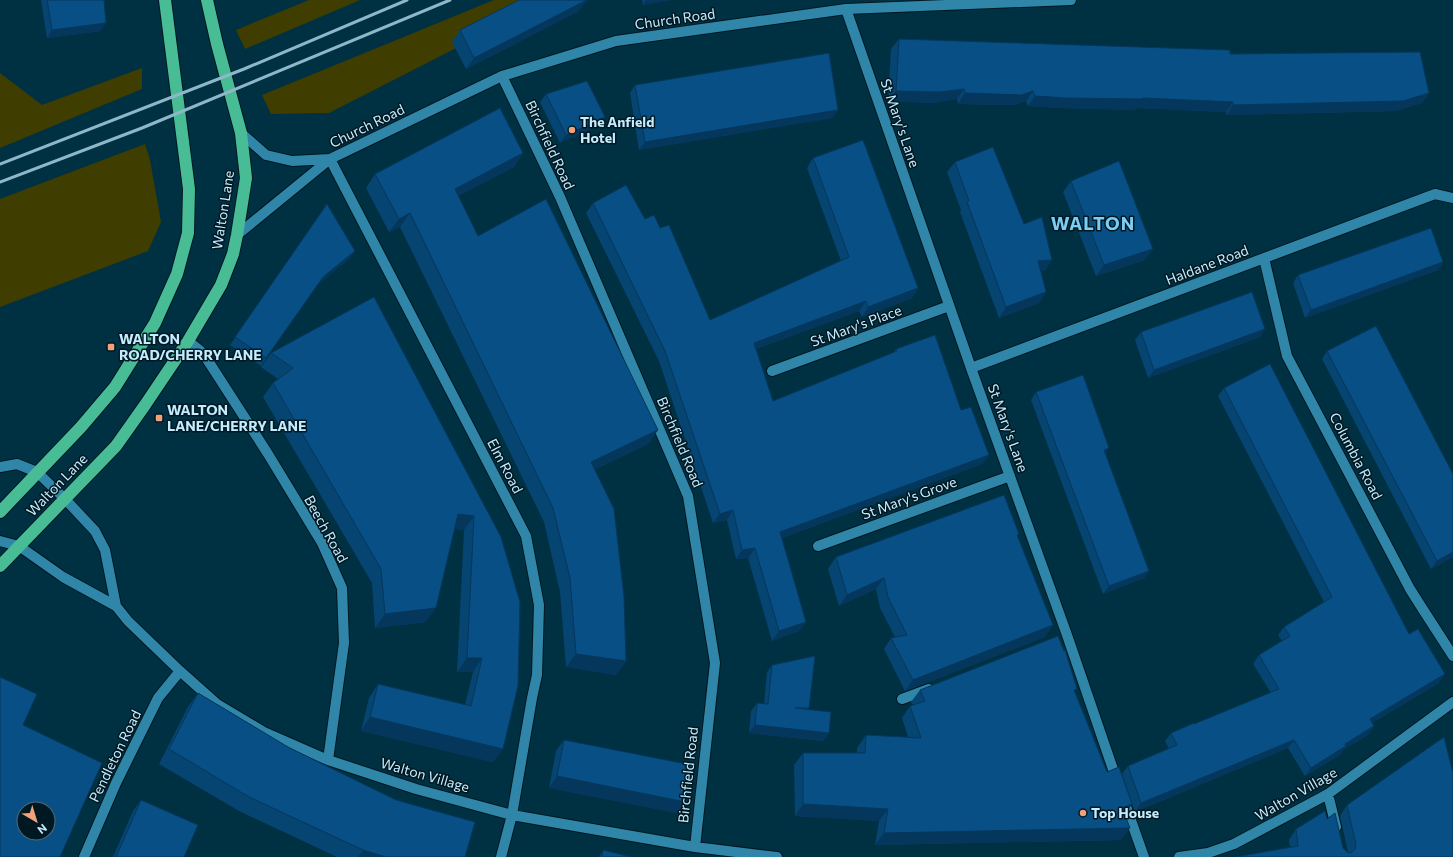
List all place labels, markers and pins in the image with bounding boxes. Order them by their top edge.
place label: The Anfield Hotel [580,113,654,146]
marker: The Anfield Hotel [567,125,577,135]
place label: WALTON ROAD/CHERRY LANE [119,330,262,363]
marker: WALTON ROAD/CHERRY LANE [106,342,116,352]
place label: WALTON LANE/CHERRY LANE [167,401,306,434]
marker: WALTON LANE/CHERRY LANE [154,413,164,423]
place label: Top House [1091,804,1159,821]
marker: Top House [1078,808,1088,818]

